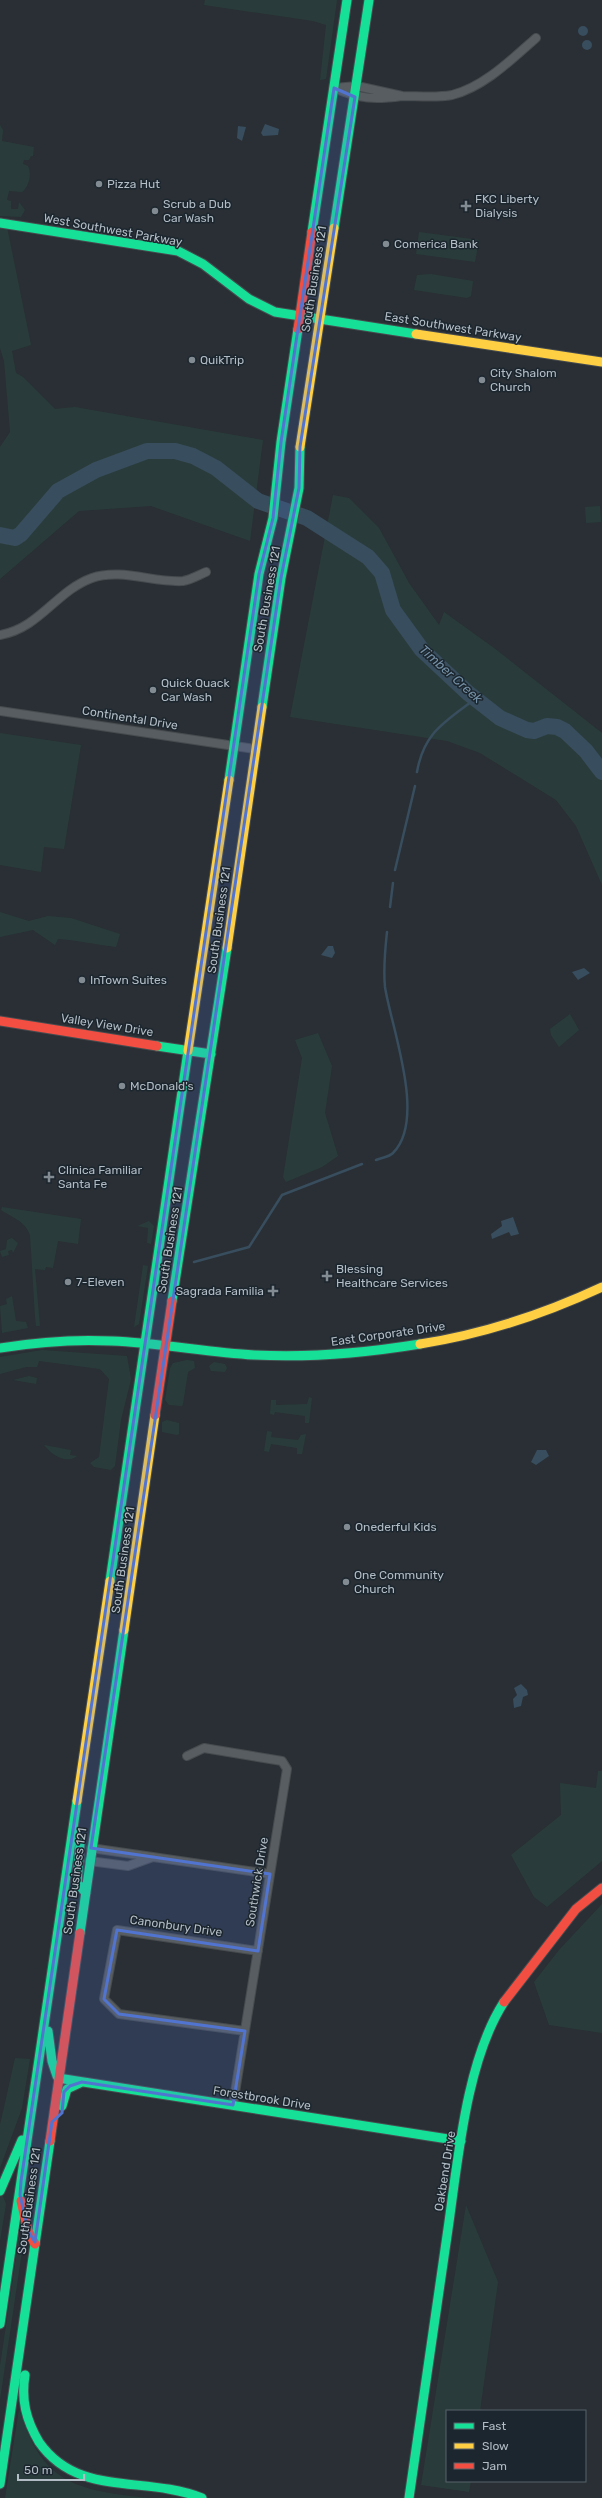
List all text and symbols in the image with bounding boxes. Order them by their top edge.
place label: Pizza Hut [107,177,160,191]
marker: Pizza Hut [94,179,104,189]
place label: FKC Liberty Dialysis [475,192,539,220]
place label: Scrub a Dub Car Wash [163,197,231,225]
marker: FKC Liberty Dialysis [460,200,472,212]
marker: Scrub a Dub Car Wash [150,206,160,216]
street label: West Southwest Parkway [42,211,184,249]
street label: South Business 121 [299,225,329,333]
place label: Comerica Bank [394,237,479,251]
marker: Comerica Bank [381,239,391,249]
street label: East Southwest Parkway [383,309,523,345]
place label: QuikTrip [200,353,244,367]
marker: QuikTrip [187,355,197,365]
place label: City Shalom Church [490,366,557,394]
marker: City Shalom Church [477,375,487,385]
street label: South Business 121 [251,545,283,653]
water label: Timber Creek [416,642,486,706]
place label: Quick Quack Car Wash [161,676,230,704]
marker: Quick Quack Car Wash [148,685,158,695]
street label: Continental Drive [81,704,179,733]
street label: South Business 121 [205,866,233,974]
place label: InTown Suites [90,973,167,987]
marker: InTown Suites [77,975,87,985]
street label: Valley View Drive [60,1011,155,1039]
place label: McDonald's [130,1079,194,1093]
marker: McDonald's [117,1081,127,1091]
place label: Clinica Familiar Santa Fe [58,1163,142,1191]
marker: Clinica Familiar Santa Fe [43,1171,55,1183]
street label: South Business 121 [155,1186,185,1294]
place label: Blessing Healthcare Services [336,1262,448,1290]
marker: Blessing Healthcare Services [321,1270,333,1282]
place label: 7-Eleven [76,1275,125,1289]
marker: 7-Eleven [63,1277,73,1287]
place label: Sagrada Familia [176,1284,264,1298]
marker: Sagrada Familia [267,1285,279,1297]
street label: East Corporate Drive [330,1319,446,1349]
street label: South Business 121 [109,1506,137,1614]
place label: Onederful Kids [355,1520,437,1534]
marker: Onederful Kids [342,1522,352,1532]
place label: One Community Church [354,1568,444,1596]
marker: One Community Church [341,1577,351,1587]
street label: South Business 121 [61,1827,89,1935]
street label: Southwick Drive [243,1836,271,1928]
street label: Canonbury Drive [129,1913,223,1939]
street label: Forestbrook Drive [212,2083,312,2113]
street label: Oakbend Drive [432,2130,458,2212]
street label: South Business 121 [15,2147,43,2255]
legend [446,2410,586,2482]
text: Fast [482,2419,506,2433]
text: Slow [482,2439,509,2453]
scale bar [18,2456,84,2482]
text: Jam [482,2459,507,2473]
text: 50 m [24,2463,52,2477]

